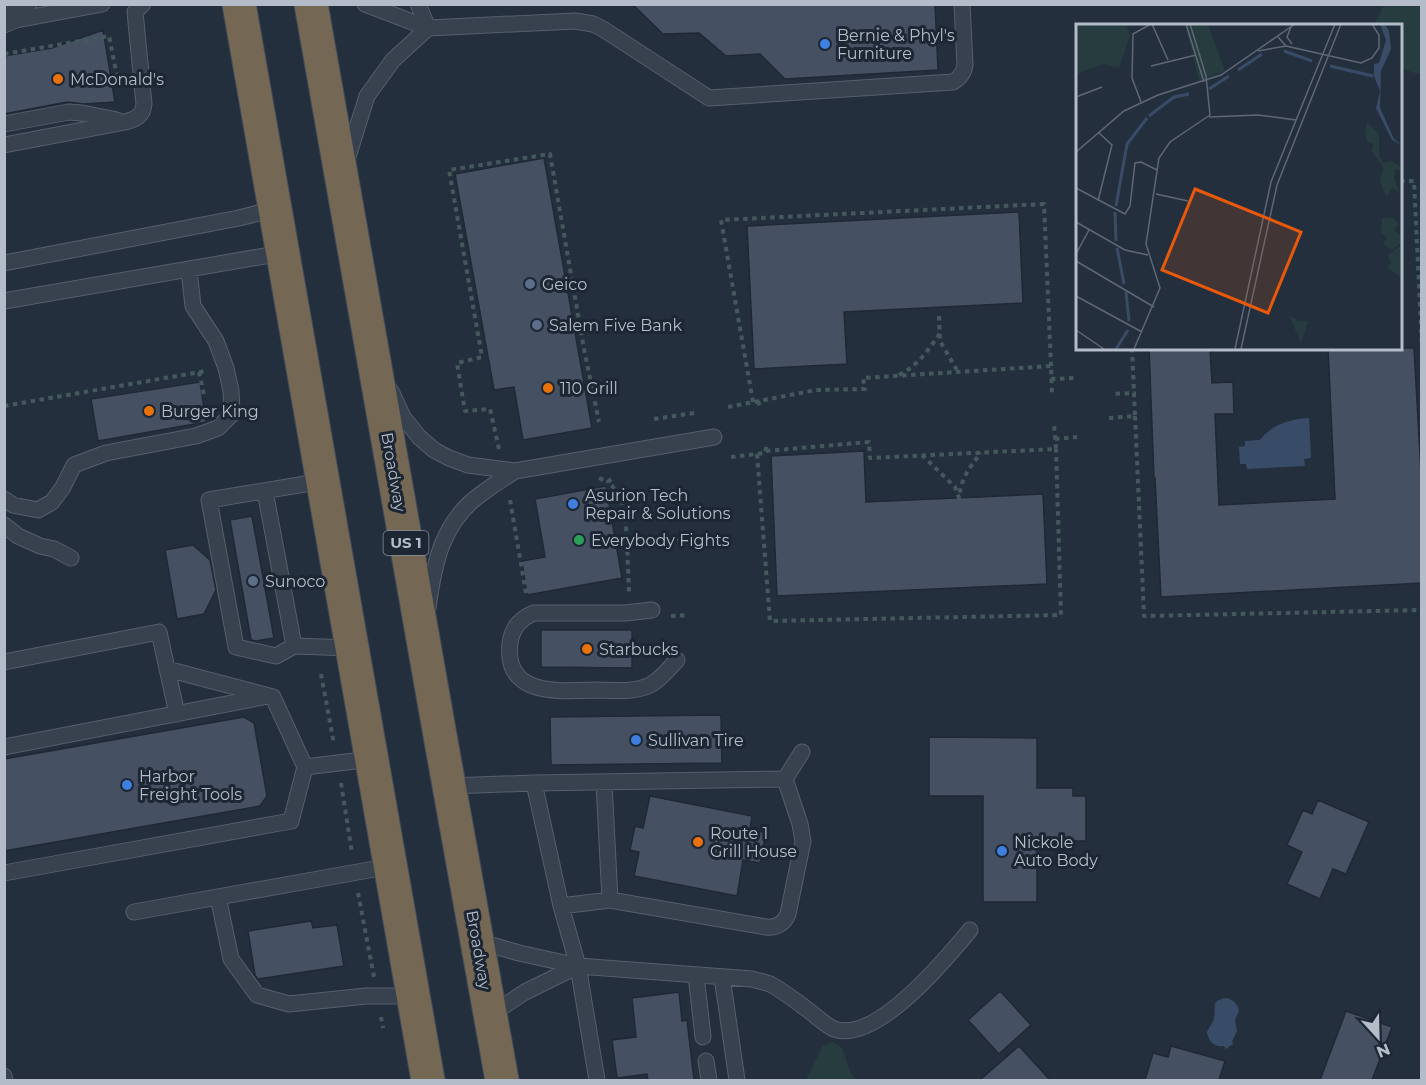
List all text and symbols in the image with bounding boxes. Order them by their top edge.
inset map [1076,24,1402,350]
place label: Bernie & Phyl's Furniture [837,26,955,63]
marker: Bernie & Phyl's Furniture [818,37,832,51]
place label: McDonald's [70,70,164,89]
marker: McDonald's [51,72,65,86]
place label: Geico [542,275,587,294]
marker: Geico [523,277,537,291]
place label: Salem Five Bank [549,316,682,335]
marker: Salem Five Bank [530,318,544,332]
place label: 110 Grill [560,379,618,398]
marker: 110 Grill [541,381,555,395]
place label: Burger King [161,402,259,421]
marker: Burger King [142,404,156,418]
street label: Broadway [377,431,410,513]
place label: Asurion Tech Repair & Solutions [585,486,731,523]
marker: Asurion Tech Repair & Solutions [566,497,580,511]
road number: US 1 [384,531,428,555]
place label: Everybody Fights [591,531,730,550]
marker: Everybody Fights [572,533,586,547]
place label: Sunoco [265,572,325,591]
marker: Sunoco [246,574,260,588]
place label: Starbucks [599,640,679,659]
marker: Starbucks [580,642,594,656]
place label: Sullivan Tire [648,731,744,750]
marker: Sullivan Tire [629,733,643,747]
place label: Harbor Freight Tools [139,767,242,804]
marker: Harbor Freight Tools [120,778,134,792]
place label: Route 1 Grill House [710,824,797,861]
place label: Nickole Auto Body [1014,833,1098,870]
marker: Route 1 Grill House [691,835,705,849]
marker: Nickole Auto Body [995,844,1009,858]
street label: Broadway [462,909,495,991]
north arrow [1348,1007,1408,1067]
text: N [1374,1039,1393,1062]

